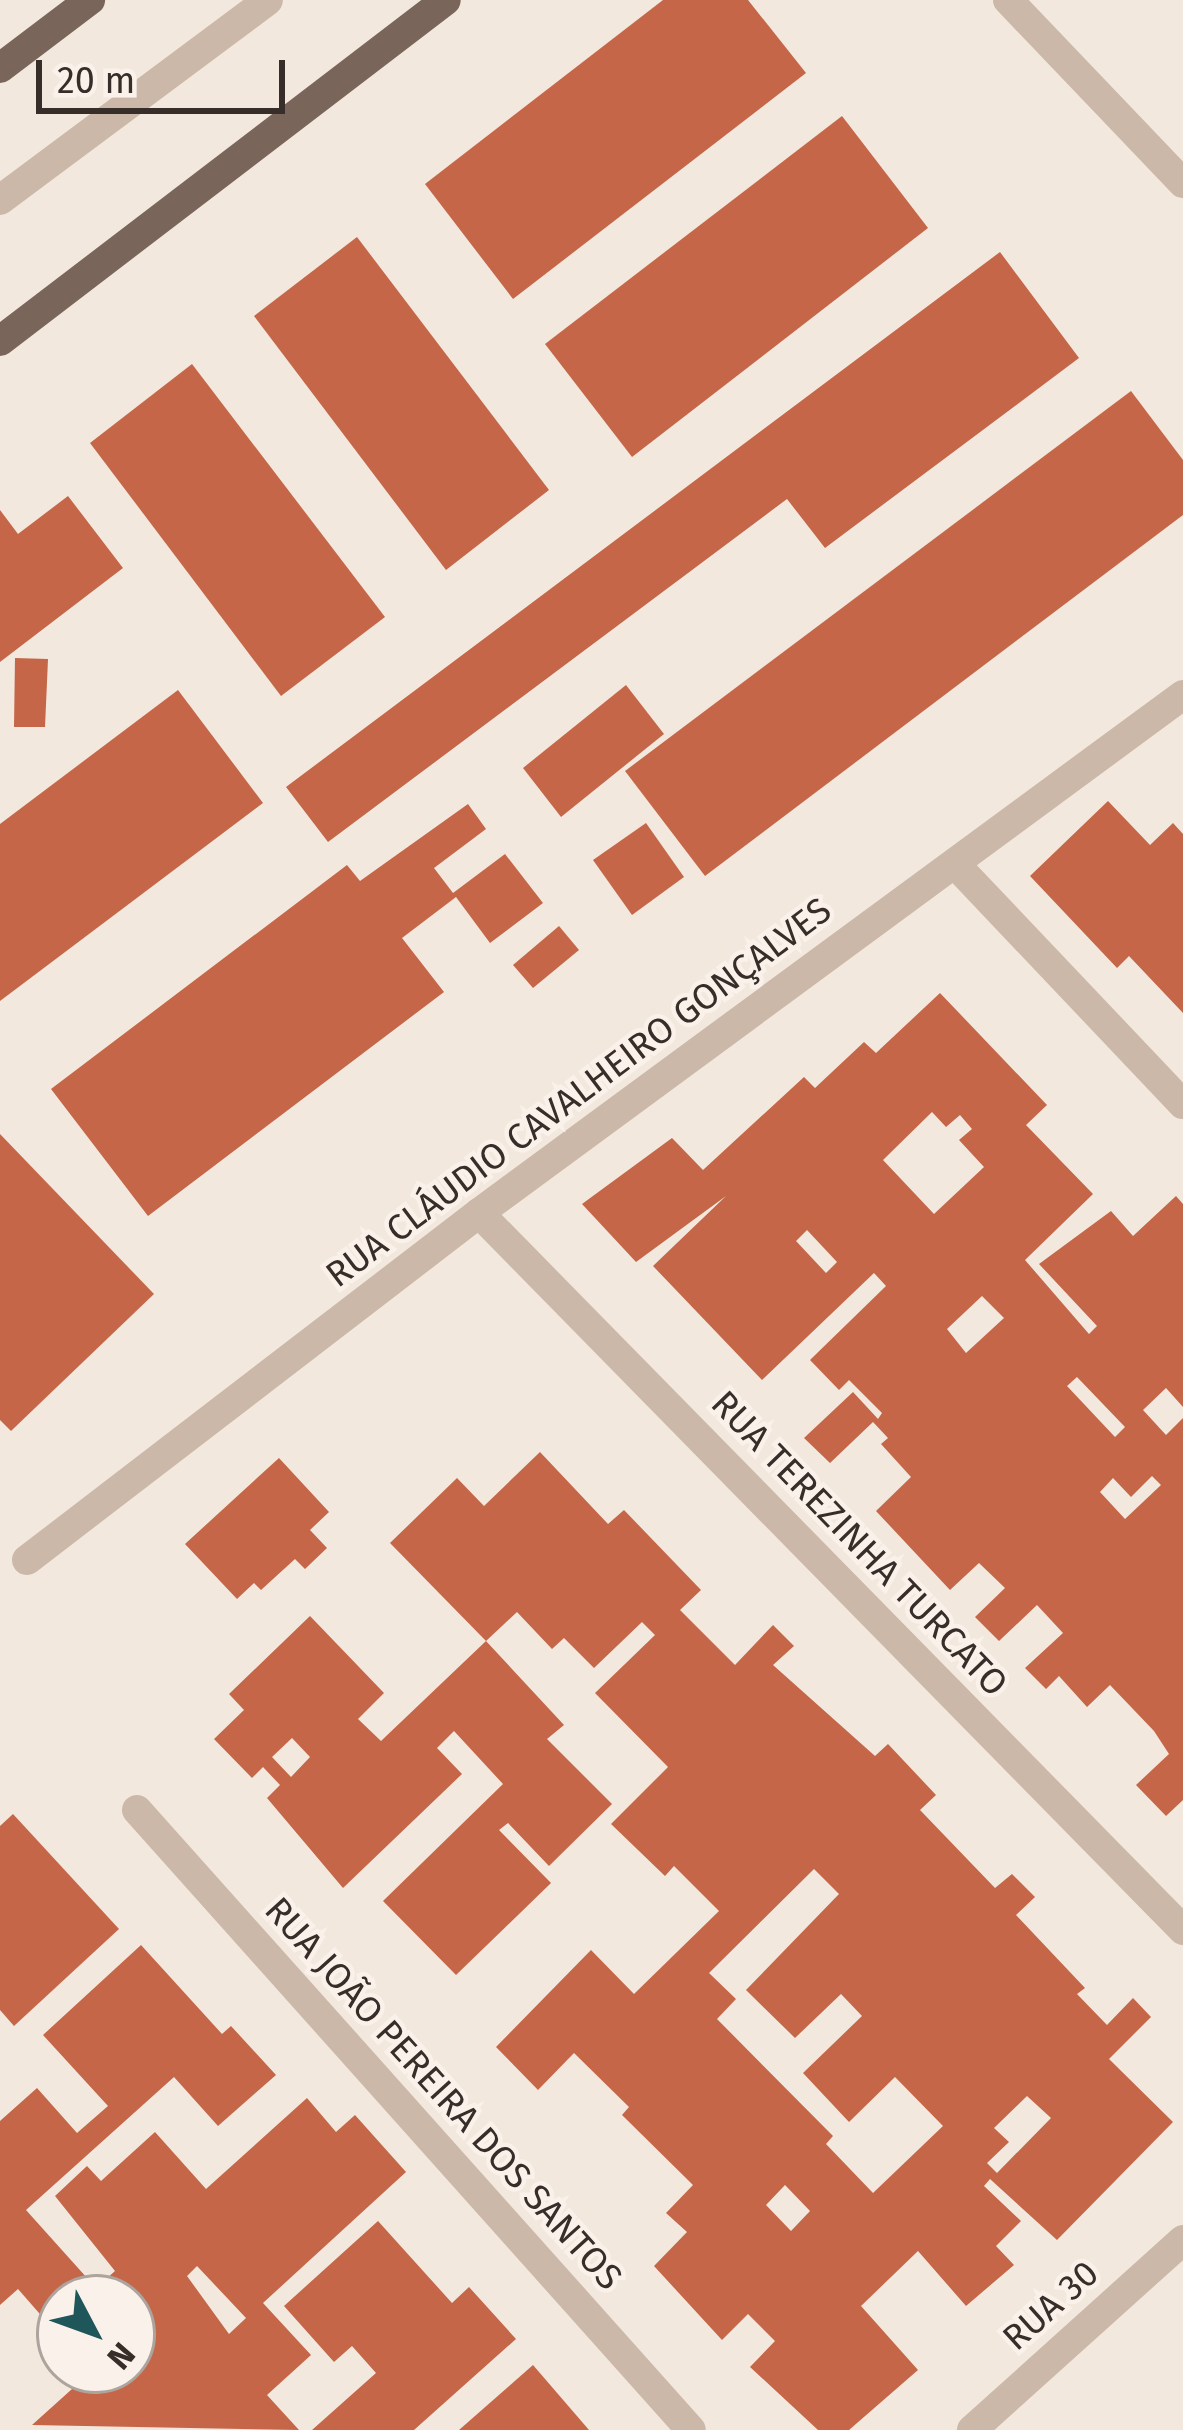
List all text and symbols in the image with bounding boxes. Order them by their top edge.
scale bar [42,36,291,110]
text: 20 m [57,59,135,103]
street label: RUA CLÁUDIO CAVALHEIRO GONÇALVES [318,889,840,1297]
street label: RUA TEREZINHA TURCATO [702,1382,1016,1706]
street label: RUA JOÃO PEREIRA DOS SANTOS [255,1889,631,2299]
street label: RUA 30 [994,2252,1108,2360]
north arrow [36,2274,156,2394]
text: N [99,2334,143,2377]

